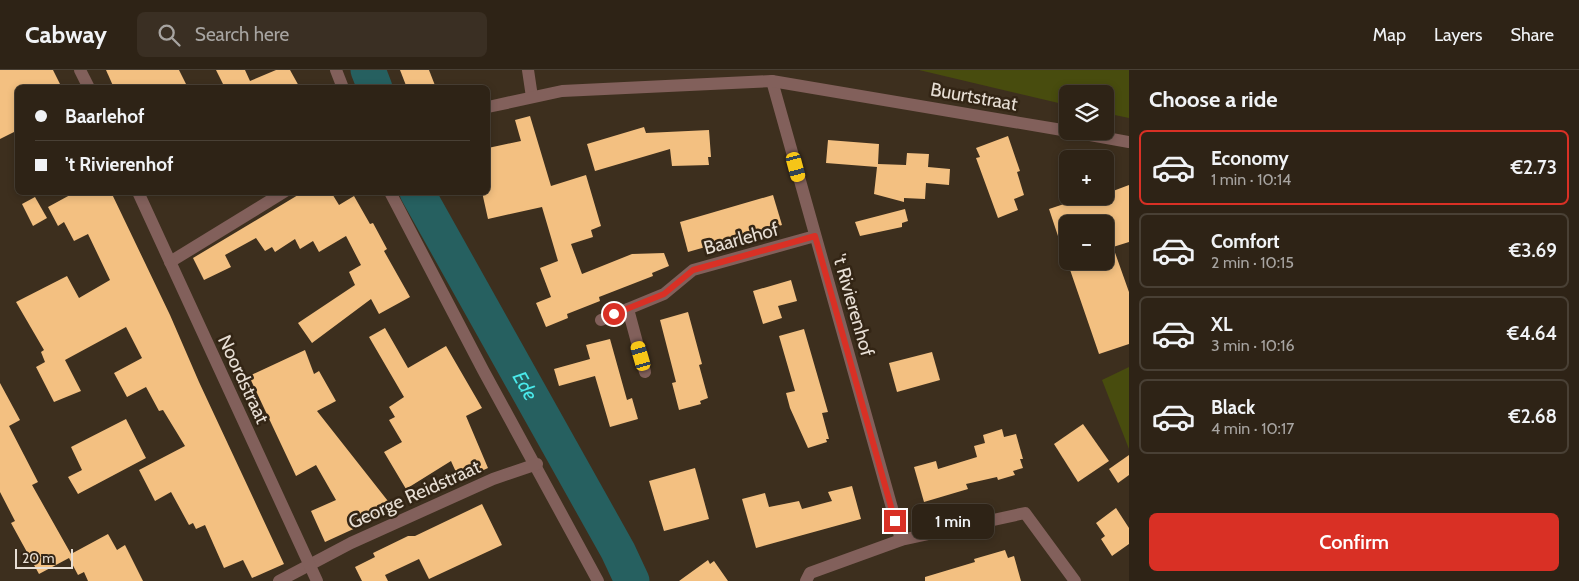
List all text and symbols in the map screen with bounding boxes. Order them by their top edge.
search box [137,12,487,57]
text: Cabway [25,20,107,49]
icon: search [155,21,183,49]
text: Search here [195,23,289,46]
text: Map [1373,24,1406,46]
text: Layers [1434,24,1483,46]
text: Share [1511,24,1554,46]
street label: Buurtstraat [929,78,1020,116]
map controls [1059,85,1114,270]
button: layers [1059,85,1114,140]
text: Choose a ride [1149,86,1278,113]
text: Baarlehof [65,105,144,128]
icon: car [1151,145,1196,190]
text: Economy [1211,147,1289,170]
button: + [1059,150,1114,205]
car [784,151,807,183]
text: 't Rivierenhof [65,153,173,176]
text: €2.73 [1511,156,1557,179]
text: 1 min · 10:14 [1211,170,1291,189]
button: − [1059,215,1114,270]
street label: Baarlehof [701,217,782,260]
icon: car [1151,228,1196,273]
text: Comfort [1211,230,1280,253]
text: €3.69 [1509,239,1557,262]
street label: 't Rivierenhof [828,251,879,360]
text: 2 min · 10:15 [1211,253,1294,272]
route start [603,303,625,325]
icon: car [1151,311,1196,356]
text: XL [1211,313,1232,336]
text: €4.64 [1507,322,1557,345]
street label: Noordstraat [213,331,274,428]
text: 3 min · 10:16 [1211,336,1295,355]
car [629,340,652,372]
water label: Ede [508,367,543,404]
icon: car [1151,394,1196,439]
text: Black [1211,396,1255,419]
text: €2.68 [1508,405,1557,428]
text: 4 min · 10:17 [1211,419,1294,438]
street label: George Reidstraat [345,455,484,534]
callout: 1 min [912,504,995,538]
route end [884,510,906,532]
text: 1 min [935,512,971,531]
button: Confirm [1149,513,1559,571]
scale bar [15,546,72,569]
text: 20 m [22,549,55,567]

